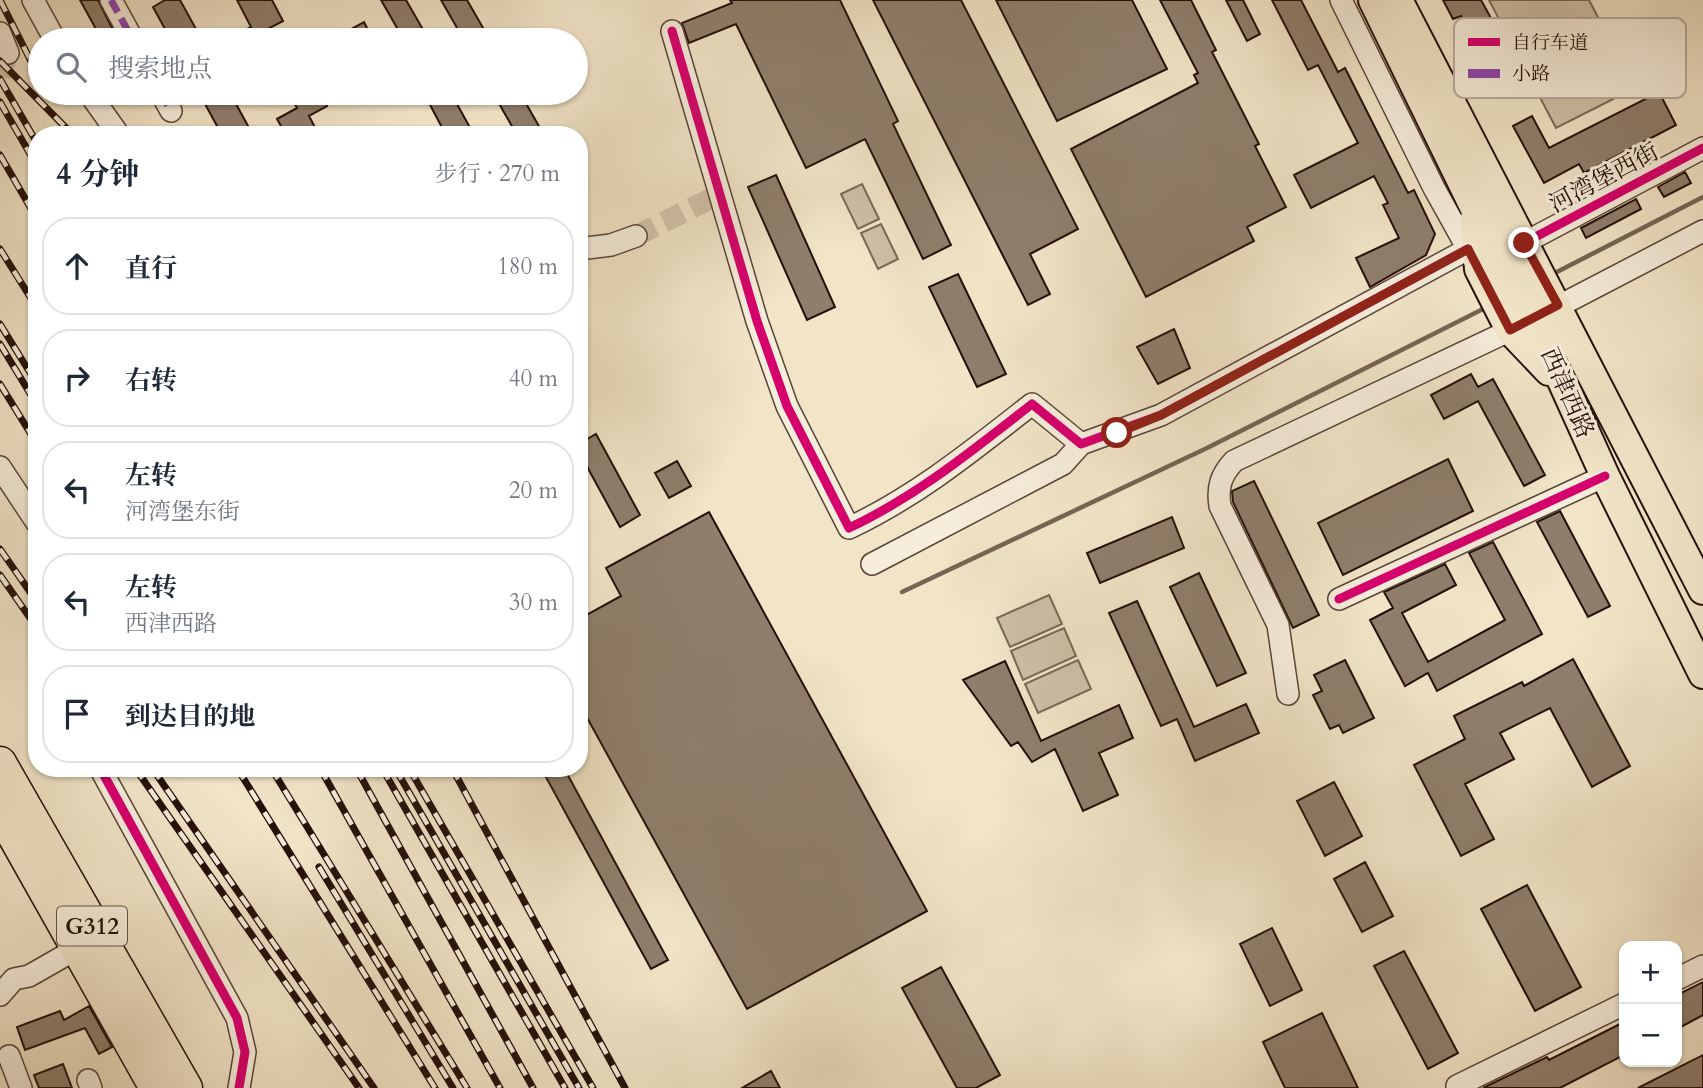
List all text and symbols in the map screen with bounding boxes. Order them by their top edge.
legend [1454,18,1686,98]
search box [28,28,588,105]
text: 自行车道 [1512,30,1588,56]
icon: search [52,48,90,86]
text: 搜索地点 [108,51,212,86]
text: 小路 [1512,61,1550,87]
street label: 河湾堡西街 [1543,135,1665,221]
text: 4 分钟 [56,154,139,195]
text: 步行 · 270 m [435,158,560,189]
route end [1508,227,1539,258]
icon: ahead [58,247,96,285]
text: 直行 [125,251,177,286]
text: 180 m [497,251,558,282]
street label: 西津西路 [1532,342,1602,444]
icon: right [58,359,96,397]
text: 右转 [125,363,177,398]
text: 40 m [509,363,558,394]
route start [1101,417,1132,448]
text: 左转 [125,458,177,493]
icon: left [58,471,96,509]
text: 20 m [509,475,558,506]
text: 河湾堡东街 [125,496,240,527]
text: 左转 [125,570,177,605]
icon: left [58,583,96,621]
text: 30 m [509,587,558,618]
text: 西津西路 [125,608,217,639]
icon: arrive [58,695,96,733]
text: 到达目的地 [125,699,255,734]
road number: G312 [57,906,127,945]
map controls [1619,941,1682,1067]
button: + [1619,941,1682,1004]
button: − [1619,1004,1682,1067]

